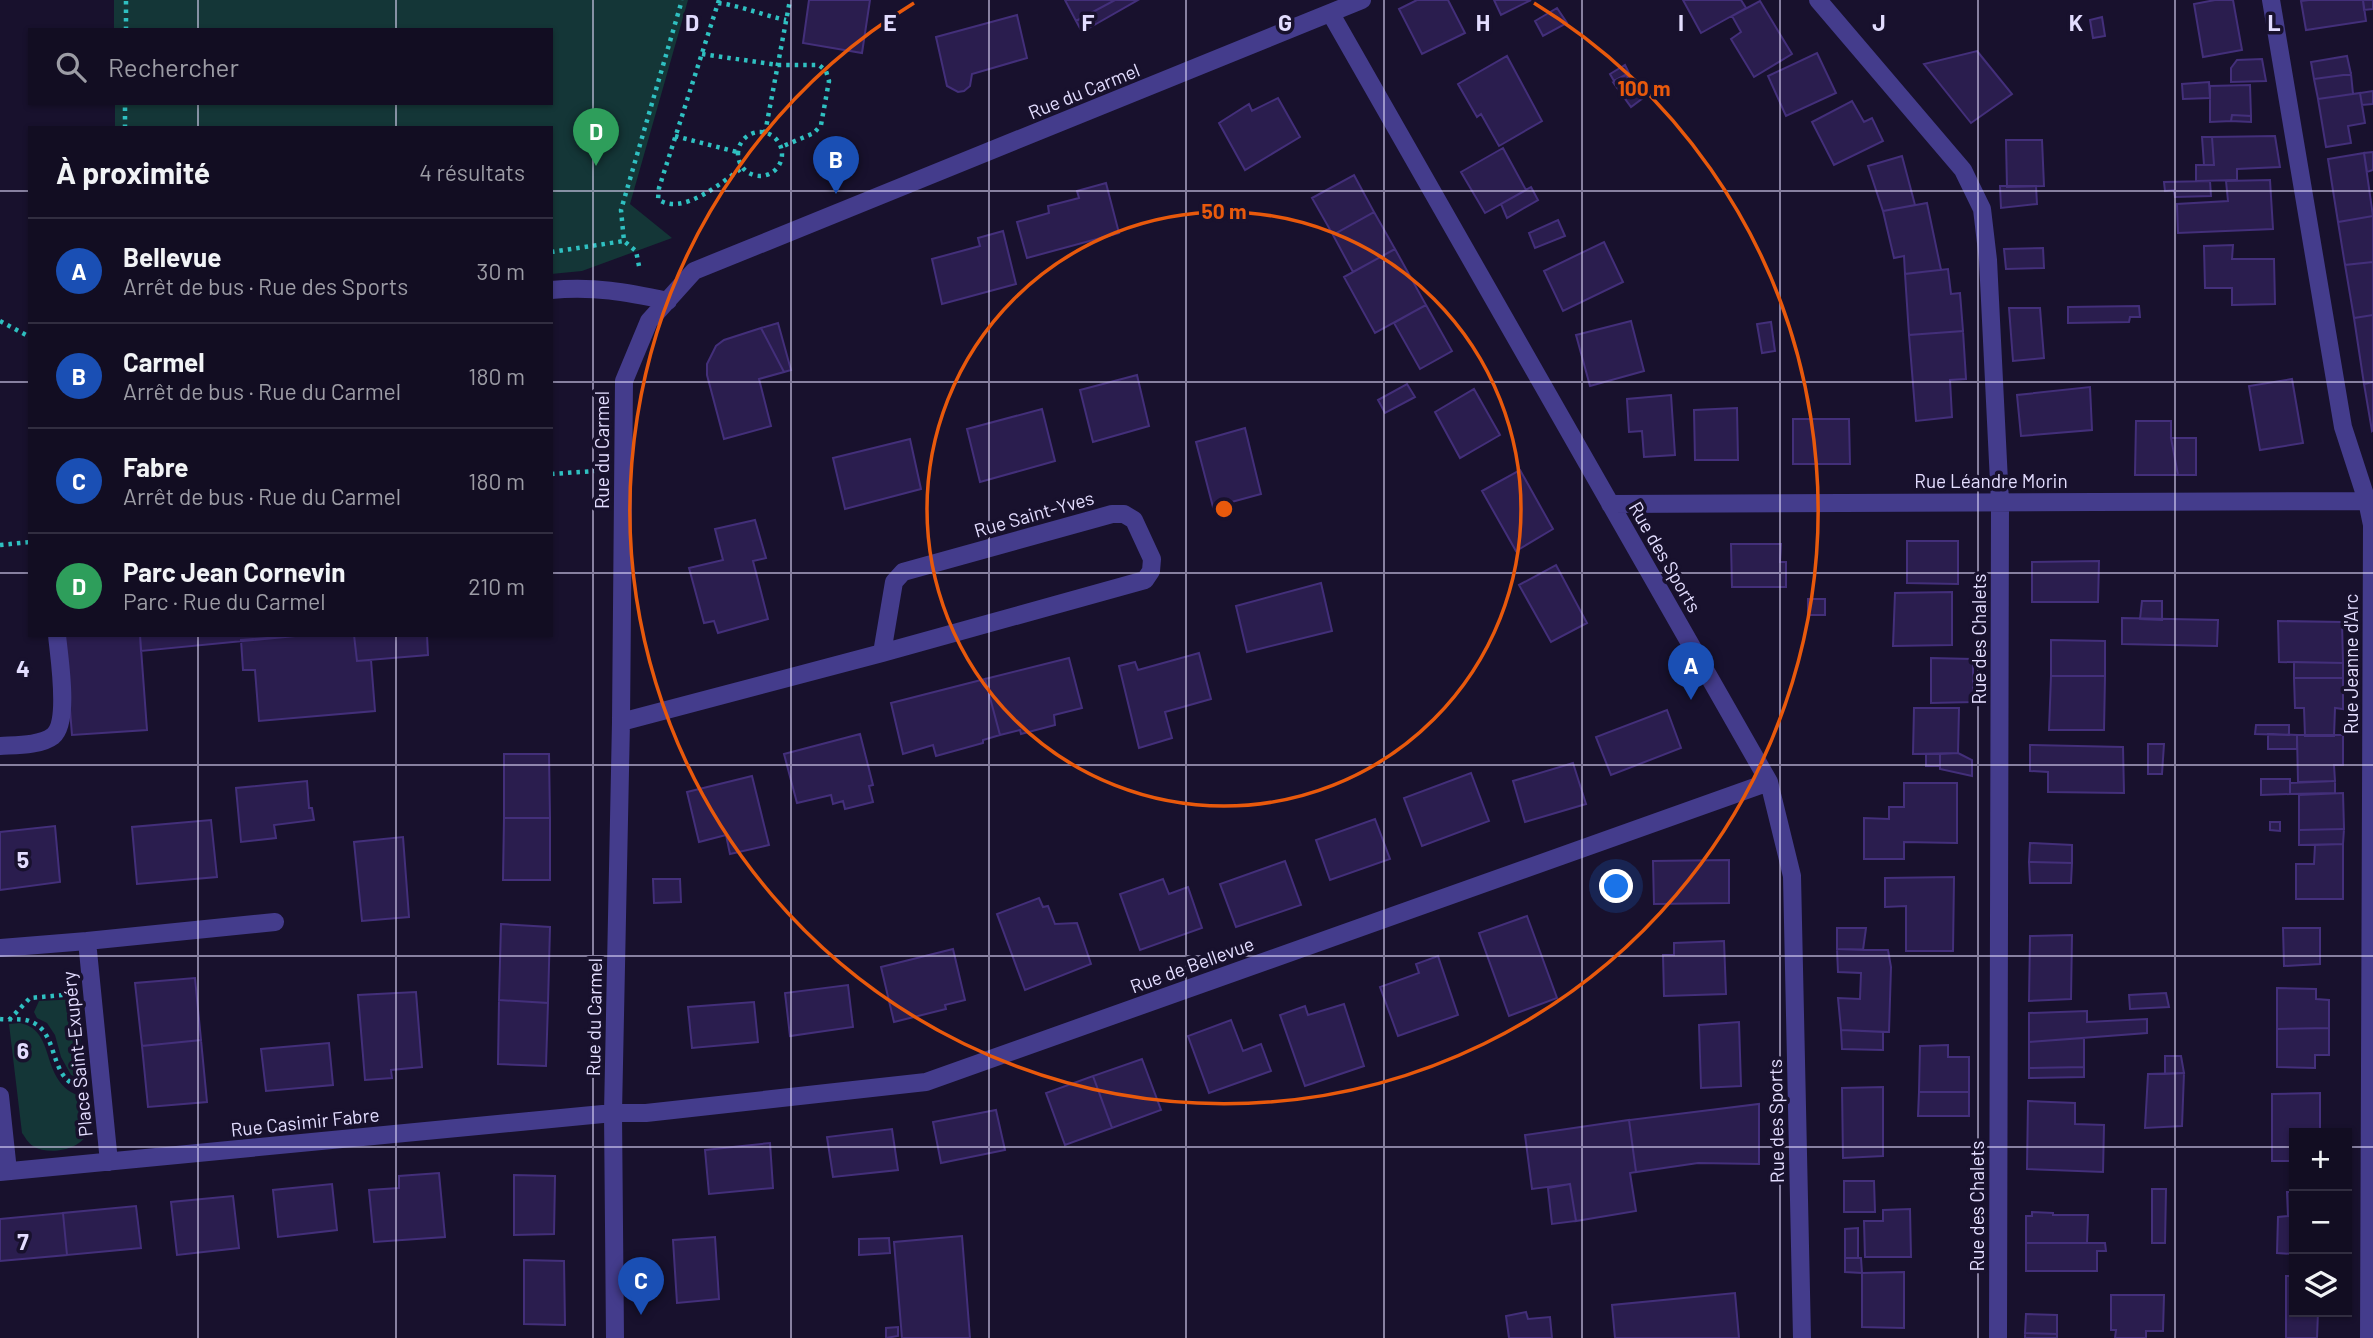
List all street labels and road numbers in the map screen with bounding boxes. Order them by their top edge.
street label: Rue du Carmel [1025,58,1143,123]
street label: Rue du Carmel [590,391,613,509]
street label: Rue Léandre Morin [1914,469,2068,492]
street label: Rue Saint-Yves [971,485,1096,542]
street label: Rue des Sports [1624,497,1706,616]
street label: Rue des Chalets [1967,574,1990,704]
street label: Rue Jeanne d'Arc [2339,594,2362,734]
street label: Rue de Bellevue [1127,931,1257,998]
street label: Rue du Carmel [581,958,606,1076]
street label: Place Saint-Exupéry [56,970,97,1138]
street label: Rue des Sports [1763,1059,1788,1183]
street label: Rue Casimir Fabre [229,1102,380,1141]
street label: Rue des Chalets [1965,1141,1988,1271]

